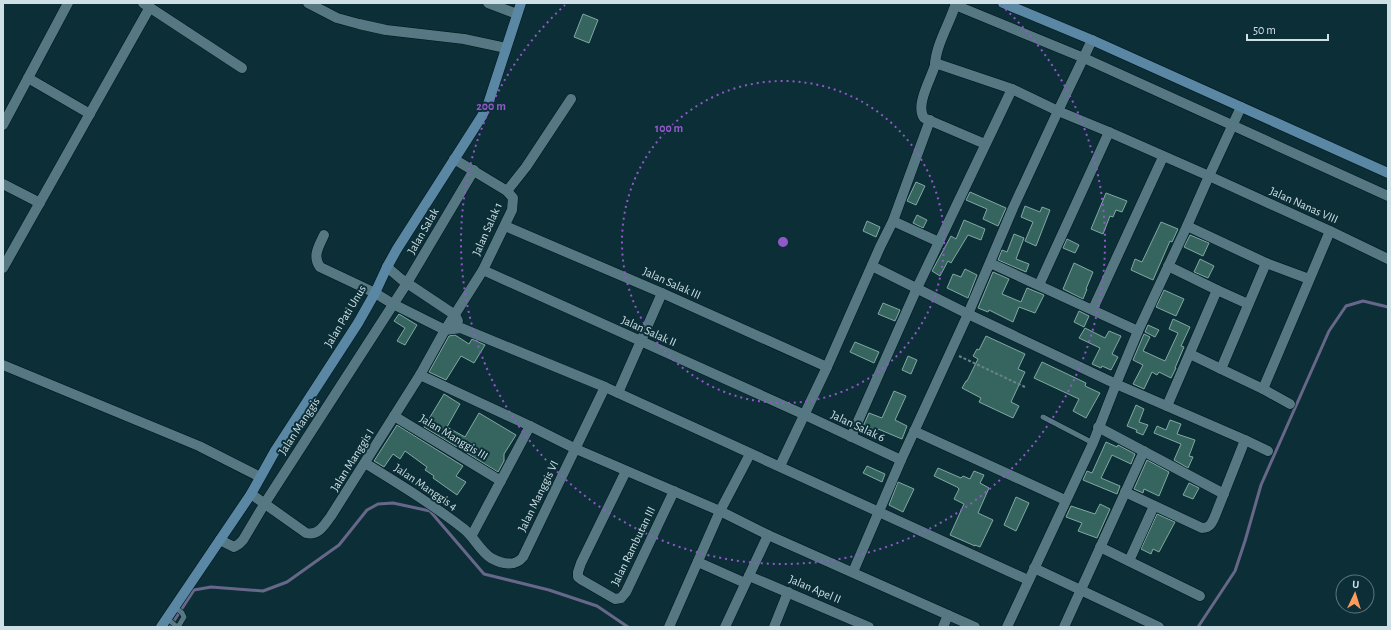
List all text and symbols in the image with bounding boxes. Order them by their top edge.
scale bar [1247,16,1328,42]
text: 50 m [1253,24,1276,36]
text: 200 m [476,100,506,112]
text: 100 m [655,122,683,134]
street label: Jalan Nanas VIII [1268,185,1340,225]
street label: Jalan Salak 1 [470,201,504,257]
street label: Jalan Salak [405,206,441,256]
centre of rings [776,235,790,249]
street label: Jalan Salak III [641,265,703,301]
street label: Jalan Pati Unus [322,283,368,349]
street label: Jalan Salak II [620,314,678,348]
street label: Jalan Manggis [276,395,322,457]
street label: Jalan Salak 6 [829,408,887,444]
street label: Jalan Manggis III [418,412,490,462]
street label: Jalan Manggis I [328,427,376,493]
street label: Jalan Manggis VI [516,459,560,533]
street label: Jalan Manggis 4 [392,462,460,513]
street label: Jalan Rambutan III [609,505,657,587]
street label: Jalan Apel II [787,573,843,605]
north arrow [1335,574,1375,614]
text: U [1352,579,1360,590]

